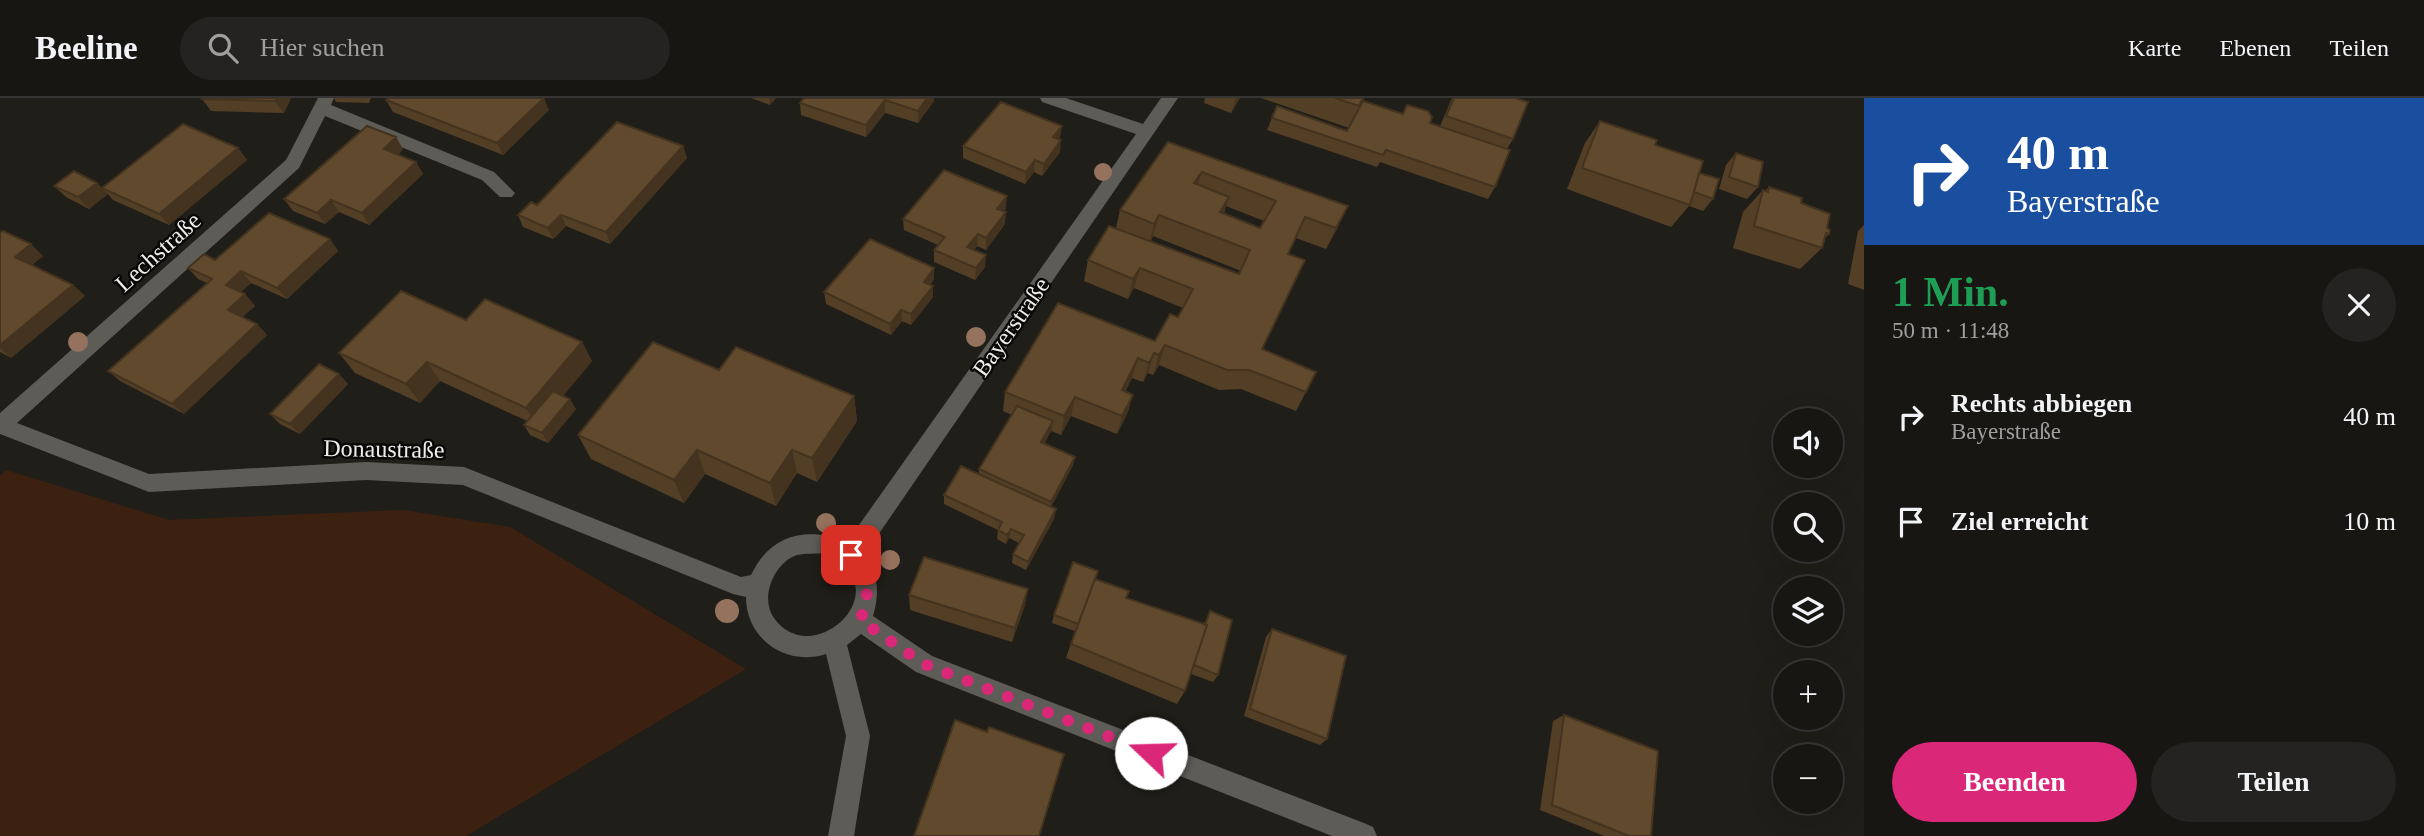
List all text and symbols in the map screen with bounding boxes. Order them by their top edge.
search box [180,17,670,80]
icon: search [204,29,242,67]
text: Beeline [35,30,138,66]
text: Hier suchen [260,33,385,62]
text: Karte [2128,35,2181,61]
text: Ebenen [2219,35,2291,61]
text: Teilen [2329,35,2389,61]
text: 40 m [2007,125,2109,180]
icon: right [1892,126,1983,217]
text: Bayerstraße [2007,183,2160,219]
street label: Lechstraße [110,207,206,297]
button: close [2322,268,2396,342]
text: 1 Min. [1892,269,2009,315]
street label: Bayerstraße [967,273,1055,381]
text: 50 m · 11:48 [1892,318,2009,343]
text: Rechts abbiegen [1951,389,2132,418]
icon: right [1892,398,1930,436]
text: 40 m [2343,402,2396,431]
map controls [1773,408,1843,814]
button: sound [1773,408,1843,478]
text: Bayerstraße [1951,419,2061,444]
street label: Donaustraße [323,435,445,463]
button: search [1773,492,1843,562]
icon: arrive [1892,503,1930,541]
text: Ziel erreicht [1951,507,2088,536]
text: 10 m [2343,507,2396,536]
pin [821,525,881,585]
icon: arrive [832,536,870,574]
button: layers [1773,576,1843,646]
button: + [1773,660,1843,730]
position arrow [1114,716,1188,790]
button: Beenden [1892,742,2137,822]
button: Teilen [2151,742,2396,822]
button: − [1773,744,1843,814]

